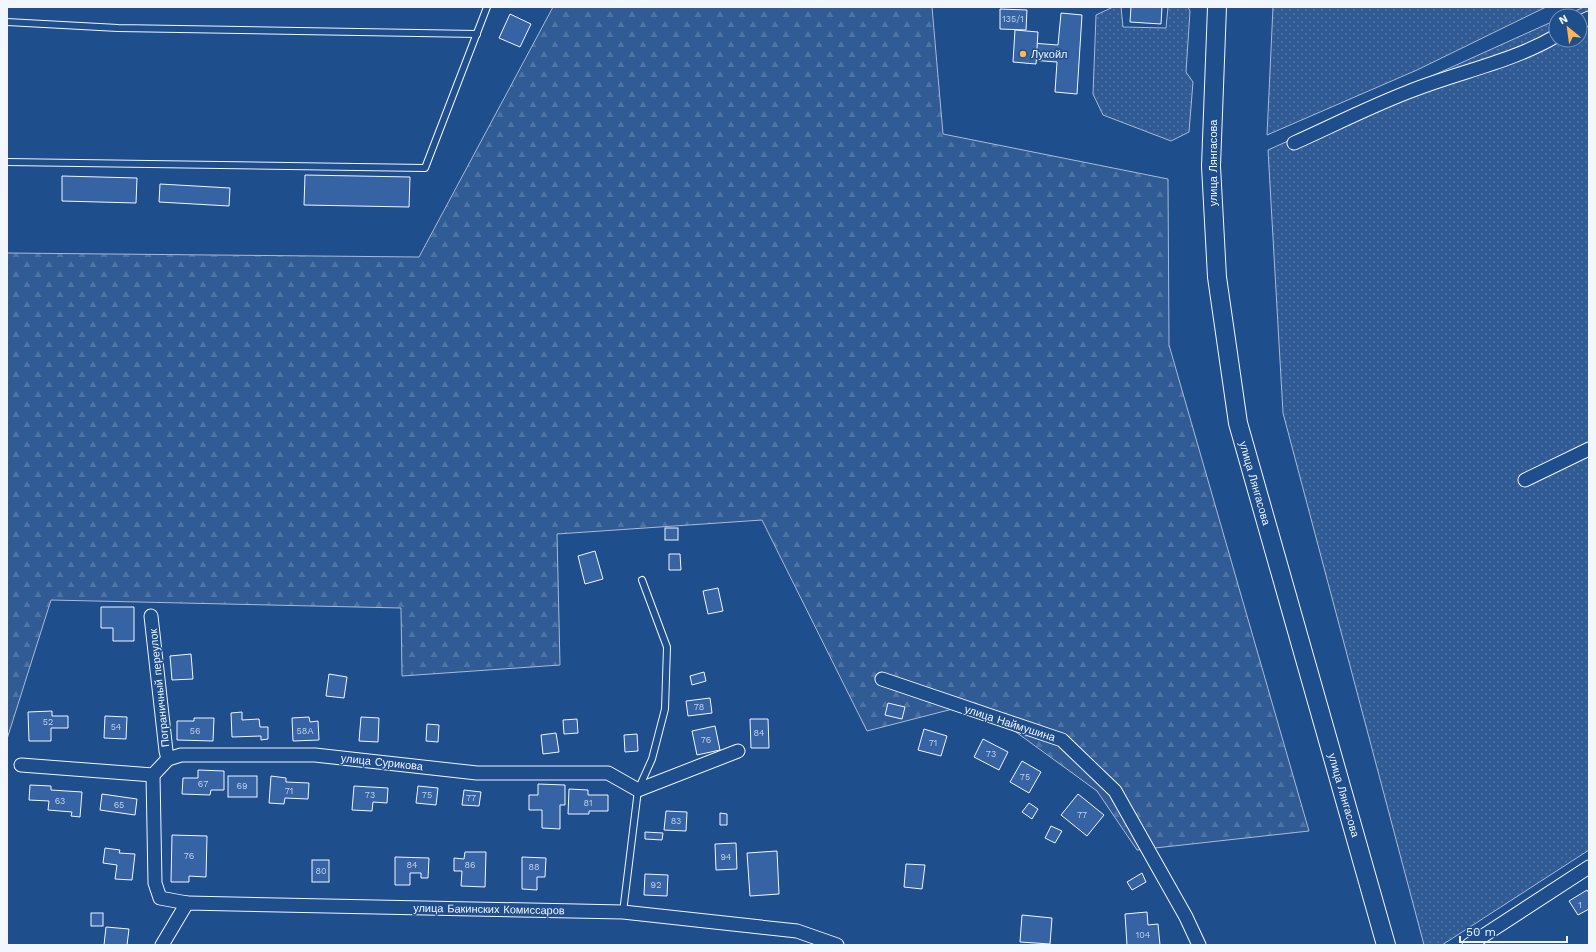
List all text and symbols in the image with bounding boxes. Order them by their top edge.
north arrow [1548,8,1588,48]
text: N [1557,12,1570,27]
house number: 135/1 [1002,14,1024,24]
place label: Лукойл [1031,48,1067,61]
marker: Лукойл [1018,49,1028,59]
street label: улица Лянгасова [1207,119,1220,206]
street label: улица Лянгасова [1236,440,1273,527]
street label: Пограничный переулок [147,628,172,748]
house number: 78 [694,702,704,712]
street label: улица Наймушина [963,703,1058,745]
house number: 52 [43,717,53,727]
house number: 54 [111,722,122,732]
house number: 56 [190,726,200,736]
house number: 58А [297,726,313,736]
house number: 84 [753,728,765,738]
house number: 76 [701,735,711,745]
house number: 71 [929,738,937,748]
house number: 73 [986,749,996,759]
street label: улица Сурикова [340,752,425,773]
street label: улица Лянгасова [1325,752,1362,839]
house number: 75 [1020,772,1030,782]
house number: 67 [198,779,208,789]
house number: 69 [236,781,248,791]
house number: 71 [285,786,293,796]
house number: 73 [365,790,375,800]
house number: 75 [422,790,432,800]
house number: 77 [466,793,476,803]
house number: 63 [55,796,65,806]
house number: 81 [583,798,593,808]
house number: 65 [114,800,124,810]
house number: 77 [1077,810,1087,820]
house number: 83 [671,816,681,826]
house number: 76 [184,851,194,861]
house number: 94 [720,852,732,862]
house number: 84 [406,860,418,870]
house number: 86 [464,860,476,870]
house number: 88 [528,862,540,872]
house number: 80 [315,866,327,876]
house number: 92 [651,880,661,890]
house number: 1 [1578,900,1582,910]
street label: улица Бакинских Комиссаров [413,902,565,917]
scale bar [1460,918,1567,944]
text: 50 m [1466,925,1496,939]
house number: 104 [1136,930,1151,940]

